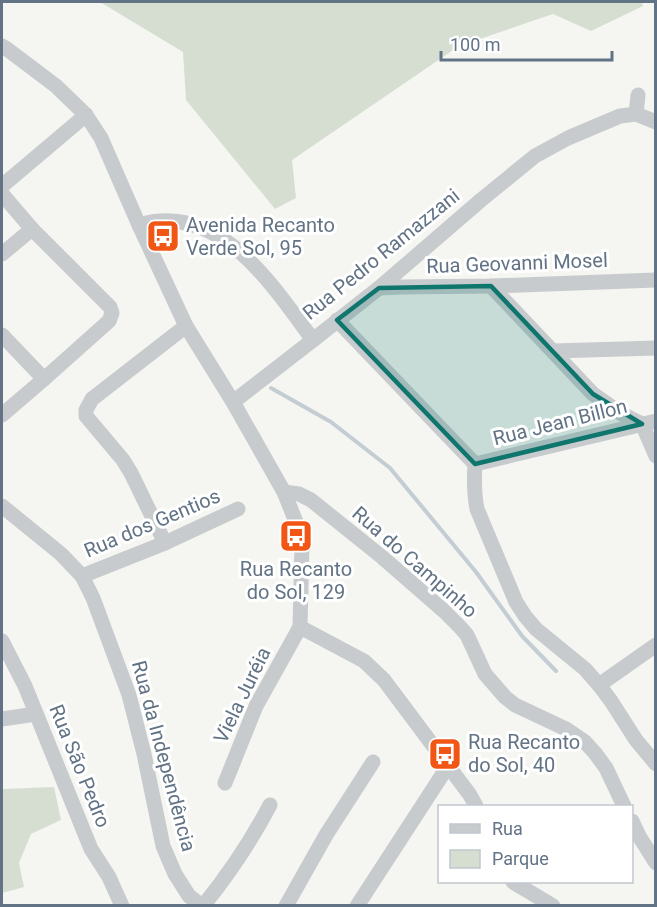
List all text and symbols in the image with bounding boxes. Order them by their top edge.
scale bar [441,24,612,62]
text: 100 m [450,34,501,55]
street label: Rua Pedro Ramazzani [298,183,464,325]
place label: Avenida Recanto Verde Sol, 95 [186,213,335,260]
bus stop icon: Avenida Recanto Verde Sol, 95 [145,218,181,254]
street label: Rua Geovanni Mosel [426,248,608,278]
street label: Rua Jean Billon [491,394,629,450]
street label: Rua dos Gentios [80,484,224,562]
street label: Rua do Campinho [348,501,482,623]
bus stop icon: Rua Recanto do Sol, 129 [278,518,314,554]
place label: Rua Recanto do Sol, 129 [240,557,352,604]
street label: Viela Juréia [208,643,276,747]
street label: Rua da Independência [127,658,201,854]
street label: Rua São Pedro [44,701,116,831]
place label: Rua Recanto do Sol, 40 [468,730,580,777]
bus stop icon: Rua Recanto do Sol, 40 [427,736,463,772]
legend [438,805,633,883]
text: Rua [492,818,523,839]
text: Parque [492,848,549,869]

